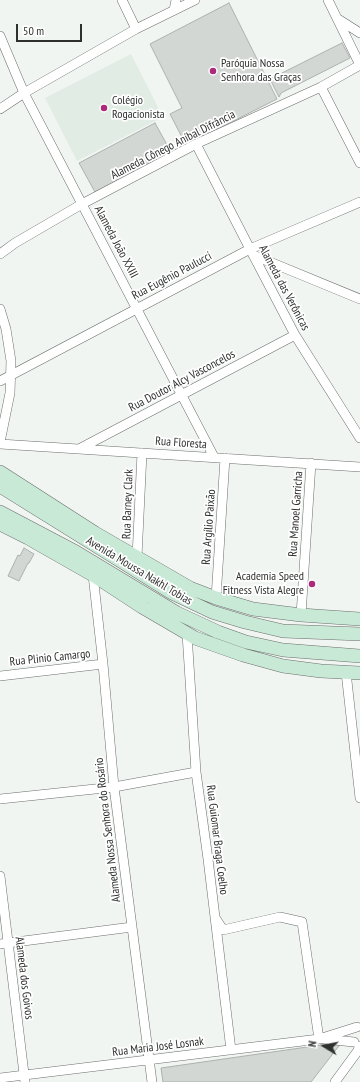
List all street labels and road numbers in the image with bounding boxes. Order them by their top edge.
street label: Alameda Cônego Aníbal Difrância [108,107,238,183]
street label: Alameda João XXIII [91,204,141,280]
street label: Alameda das Verônicas [255,243,313,333]
street label: Rua Eugênio Paulucci [130,249,214,303]
street label: Rua Doutor Alcy Vasconcelos [126,347,238,415]
street label: Rua Floresta [155,434,207,452]
street label: Rua Barney Clark [120,469,136,539]
street label: Rua Manoel Garricha [286,471,306,557]
street label: Rua Argílio Paixão [199,489,219,565]
street label: Avenida Moussa Nakhl Tobias [83,534,195,608]
street label: Rua Plinio Camargo [9,647,91,669]
street label: Alameda Nossa Senhora do Rosário [92,757,124,903]
street label: Rua Guiomar Braga Coelho [203,784,231,896]
street label: Alameda dos Goivos [12,936,36,1020]
street label: Rua Maria José Losnak [111,1034,205,1060]

